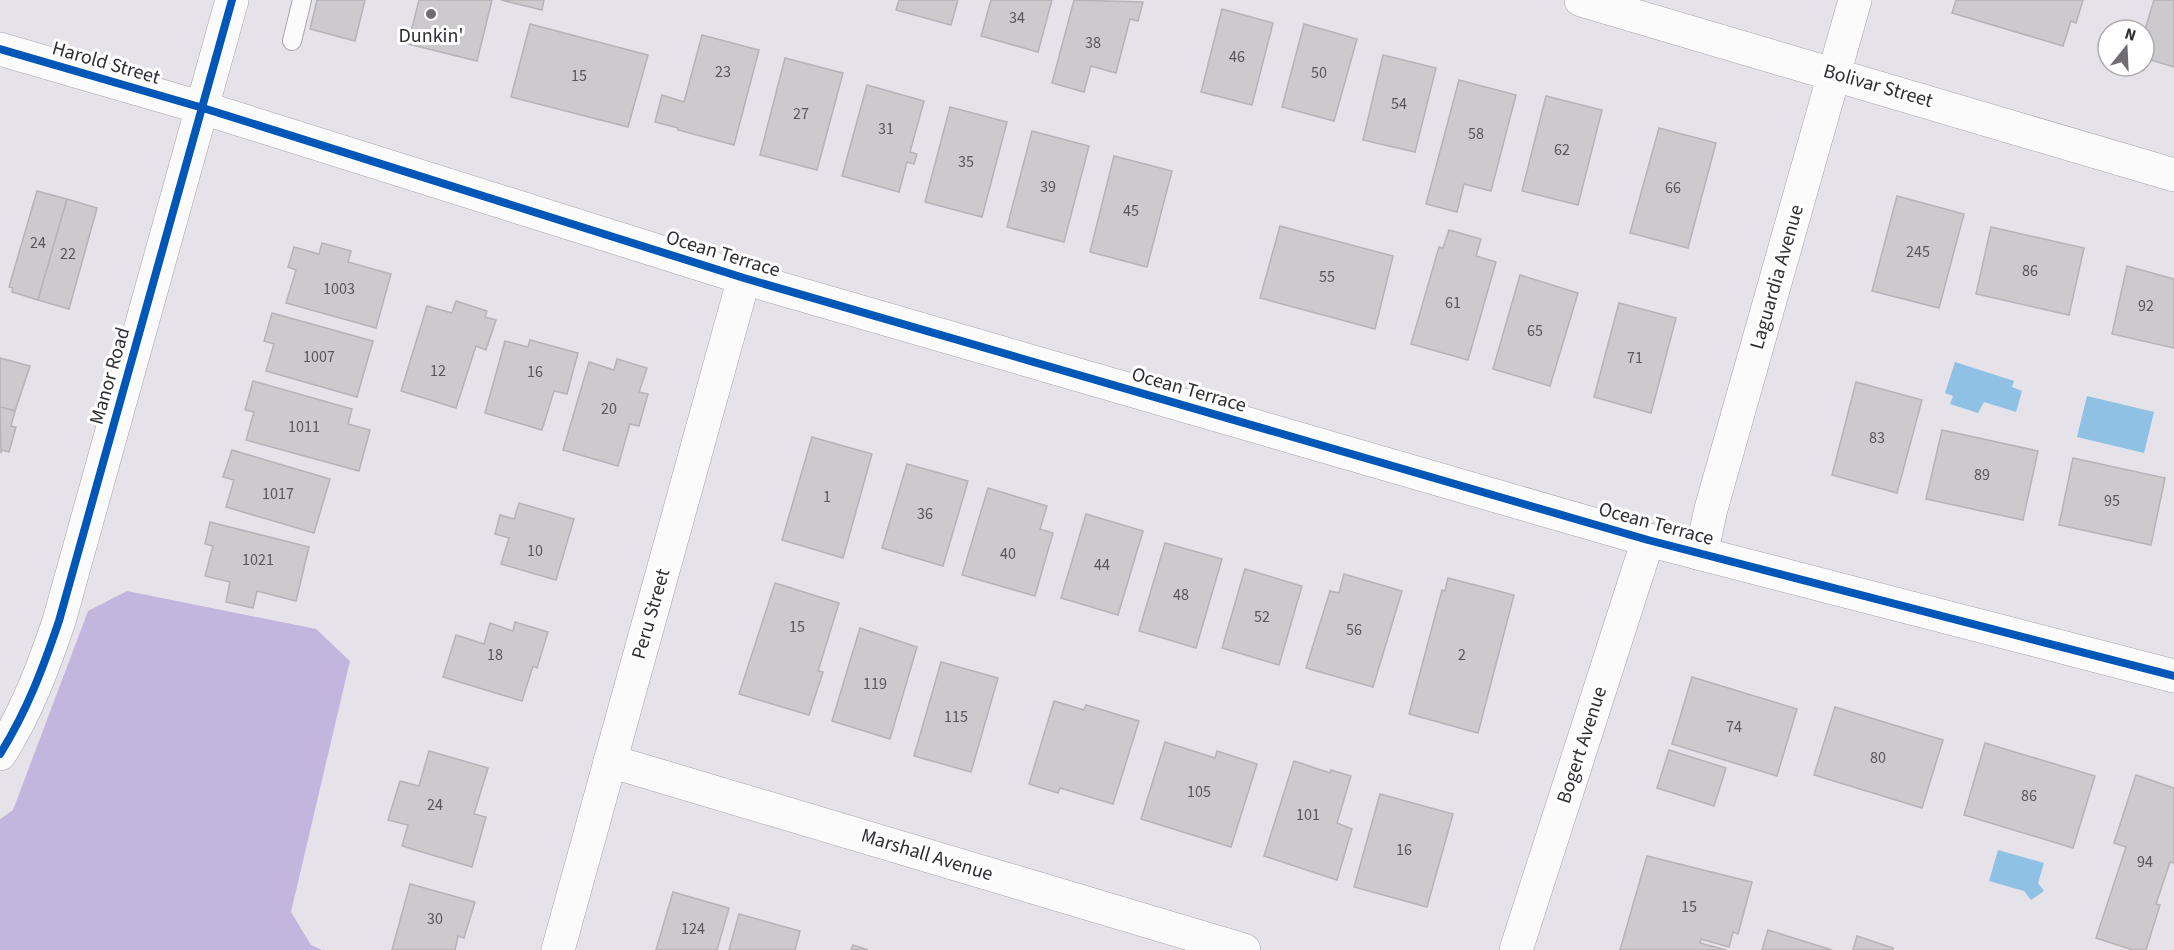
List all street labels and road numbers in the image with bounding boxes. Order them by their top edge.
street label: Harold Street [49,34,163,92]
street label: Bolivar Street [1820,57,1936,115]
street label: Laguardia Avenue [1743,201,1811,353]
street label: Ocean Terrace [662,223,784,285]
street label: Manor Road [83,324,137,428]
street label: Ocean Terrace [1128,360,1250,420]
street label: Ocean Terrace [1595,495,1717,553]
street label: Peru Street [625,565,677,662]
street label: Bogert Avenue [1550,683,1614,807]
street label: Marshall Avenue [858,822,997,888]

